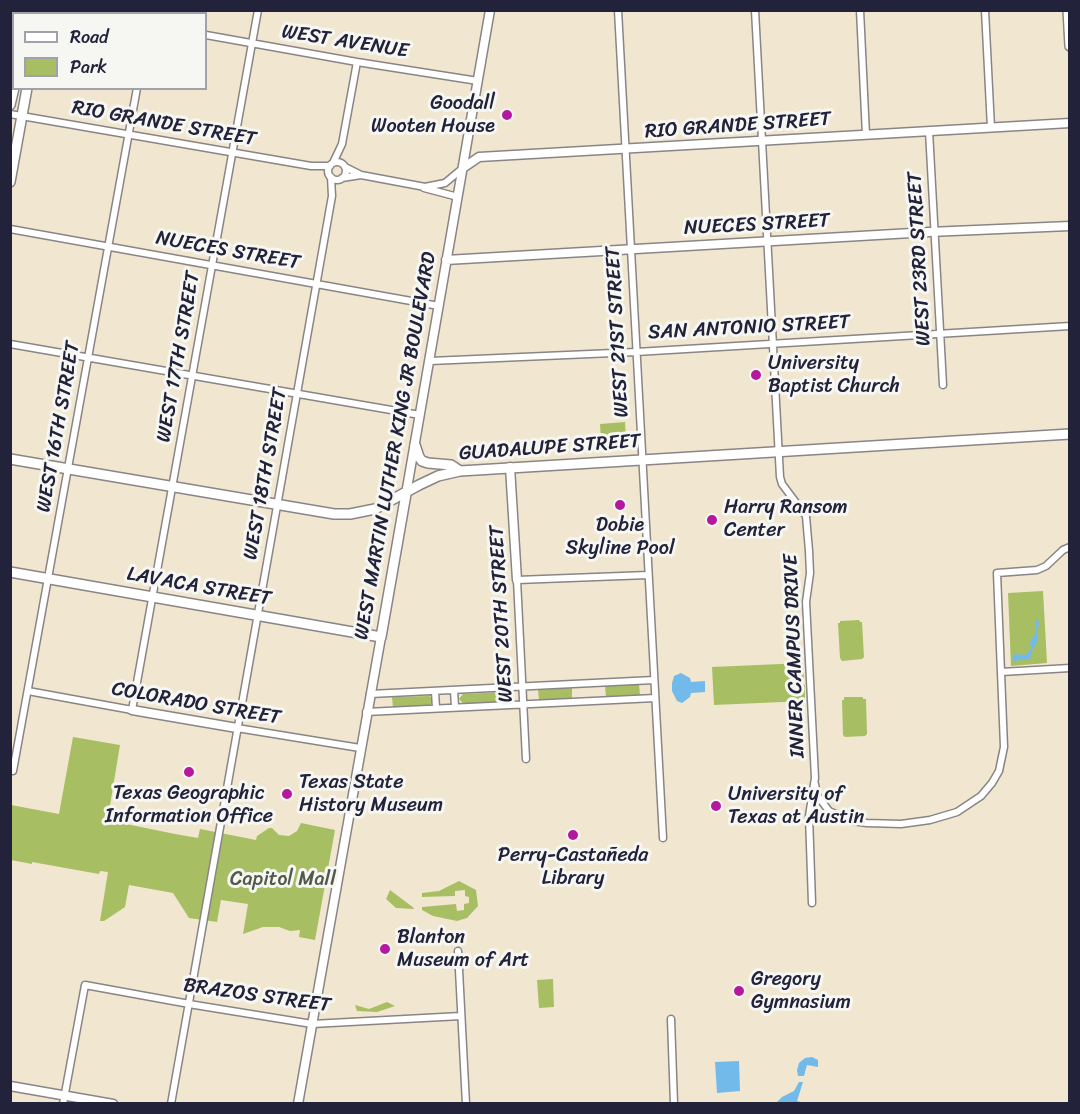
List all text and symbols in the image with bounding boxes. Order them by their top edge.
legend [12,12,207,90]
street label: WEST AVENUE [280,20,410,64]
text: Road [70,21,109,53]
text: Park [70,51,107,83]
place label: Goodall Wooten House [371,92,495,139]
street label: RIO GRANDE STREET [70,96,258,152]
marker: Goodall Wooten House [500,108,514,122]
street label: RIO GRANDE STREET [644,108,832,144]
street label: WEST 23RD STREET [903,171,937,347]
street label: NUECES STREET [683,209,831,241]
street label: NUECES STREET [154,226,302,276]
street label: WEST 21ST STREET [602,246,634,418]
street label: WEST MARTIN LUTHER KING JR BOULEVARD [350,250,442,642]
street label: WEST 17TH STREET [152,270,206,444]
street label: SAN ANTONIO STREET [647,311,851,345]
street label: WEST 16TH STREET [32,340,86,514]
place label: University Baptist Church [768,352,900,399]
marker: University Baptist Church [749,368,763,382]
street label: WEST 18TH STREET [239,386,293,562]
street label: GUADALUPE STREET [458,430,642,466]
place label: Harry Ransom Center [724,496,848,543]
marker: Dobie Skyline Pool [613,498,627,512]
marker: Harry Ransom Center [705,513,719,527]
place label: Dobie Skyline Pool [565,514,675,561]
street label: WEST 20TH STREET [485,525,519,703]
street label: INNER CAMPUS DRIVE [779,554,811,758]
street label: LAVACA STREET [125,563,273,611]
street label: COLORADO STREET [110,677,282,731]
marker: Texas Geographic Information Office [182,765,196,779]
place label: Texas State History Museum [299,771,443,818]
place label: Texas Geographic Information Office [105,782,273,829]
place label: University of Texas at Austin [728,783,864,830]
marker: Texas State History Museum [280,787,294,801]
marker: University of Texas at Austin [709,799,723,813]
marker: Perry-Castañeda Library [566,828,580,842]
place label: Perry-Castañeda Library [498,844,648,891]
park label: Capitol Mall [230,868,336,892]
place label: Blanton Museum of Art [397,926,529,973]
marker: Blanton Museum of Art [378,942,392,956]
place label: Gregory Gymnasium [751,968,851,1015]
street label: BRAZOS STREET [182,974,332,1018]
marker: Gregory Gymnasium [732,984,746,998]

